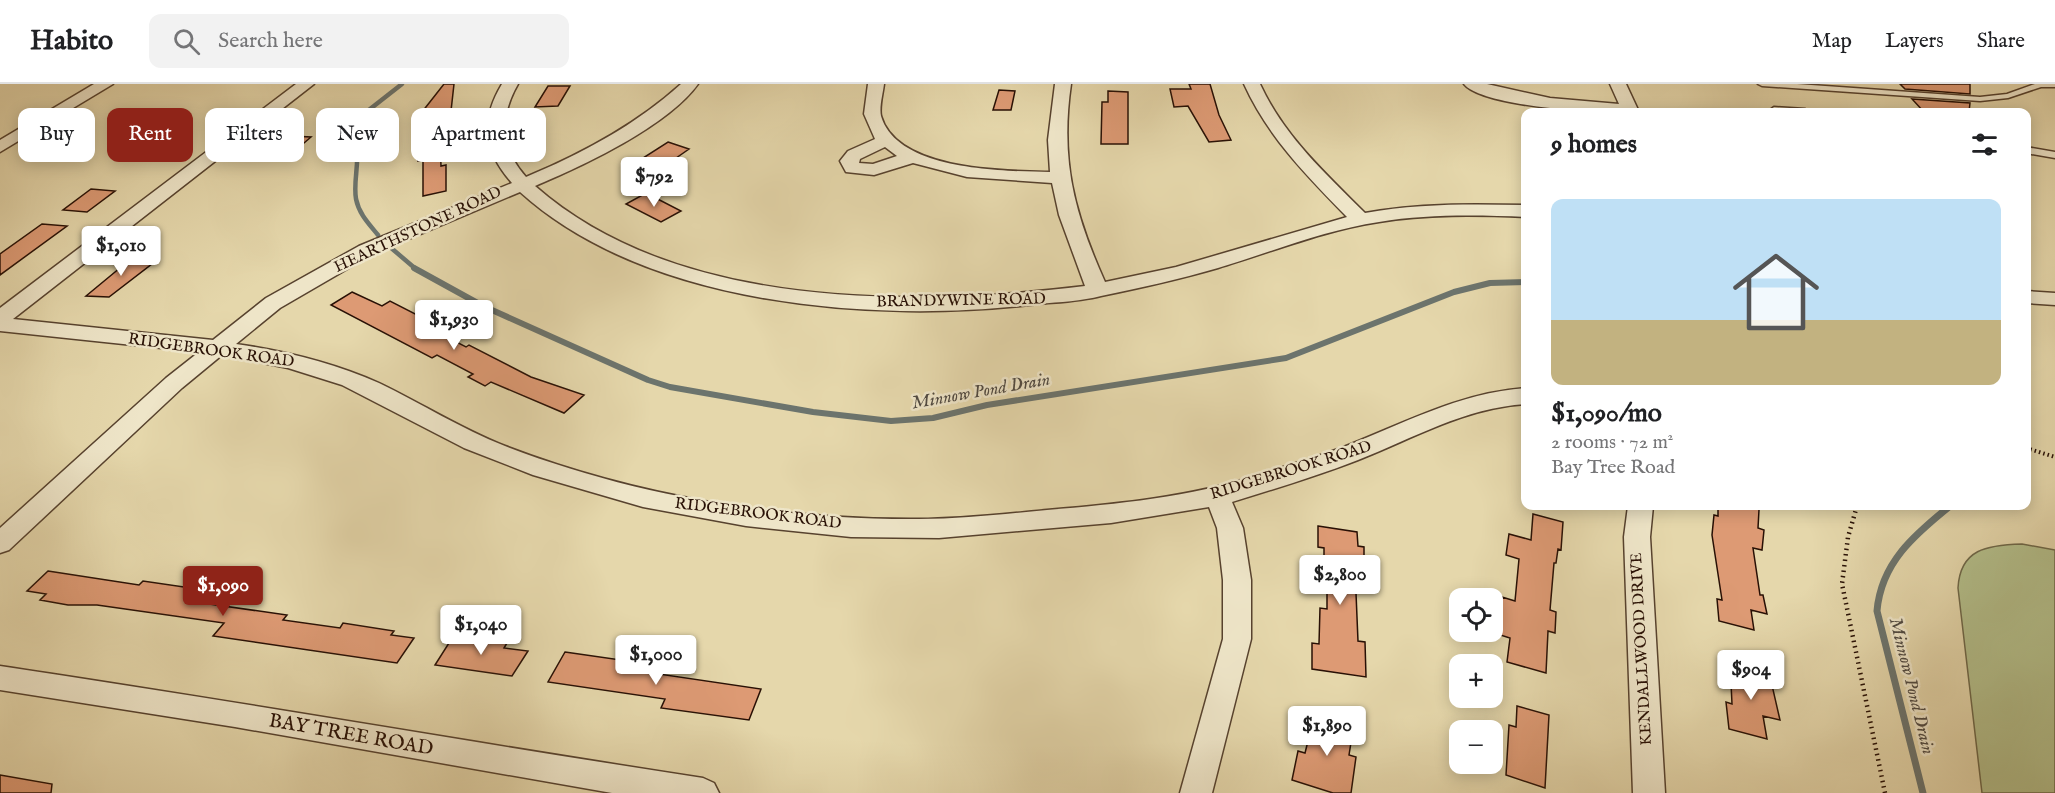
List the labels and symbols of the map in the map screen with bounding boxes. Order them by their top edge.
pin: $792 [618,157,690,208]
street label: HEARTHSTONE ROAD [331,182,505,278]
pin: $1,010 [72,226,170,277]
street label: BRANDYWINE ROAD [876,290,1046,312]
pin: $1,930 [405,300,503,351]
street label: RIDGEBROOK ROAD [127,329,296,373]
water label: Minnow Pond Drain [910,369,1052,415]
street label: RIDGEBROOK ROAD [1208,437,1374,505]
street label: RIDGEBROOK ROAD [674,494,843,534]
street label: KENDALLWOOD DRIVE [1627,552,1657,746]
pin: $2,800 [1291,555,1389,606]
pin: $1,090 [174,566,272,617]
pin: $1,040 [432,605,530,656]
water label: Minnow Pond Drain [1883,615,1939,757]
pin: $1,000 [607,635,705,686]
pin: $904 [1715,650,1787,701]
pin: $1,890 [1278,706,1376,757]
street label: BAY TREE ROAD [267,708,435,762]

